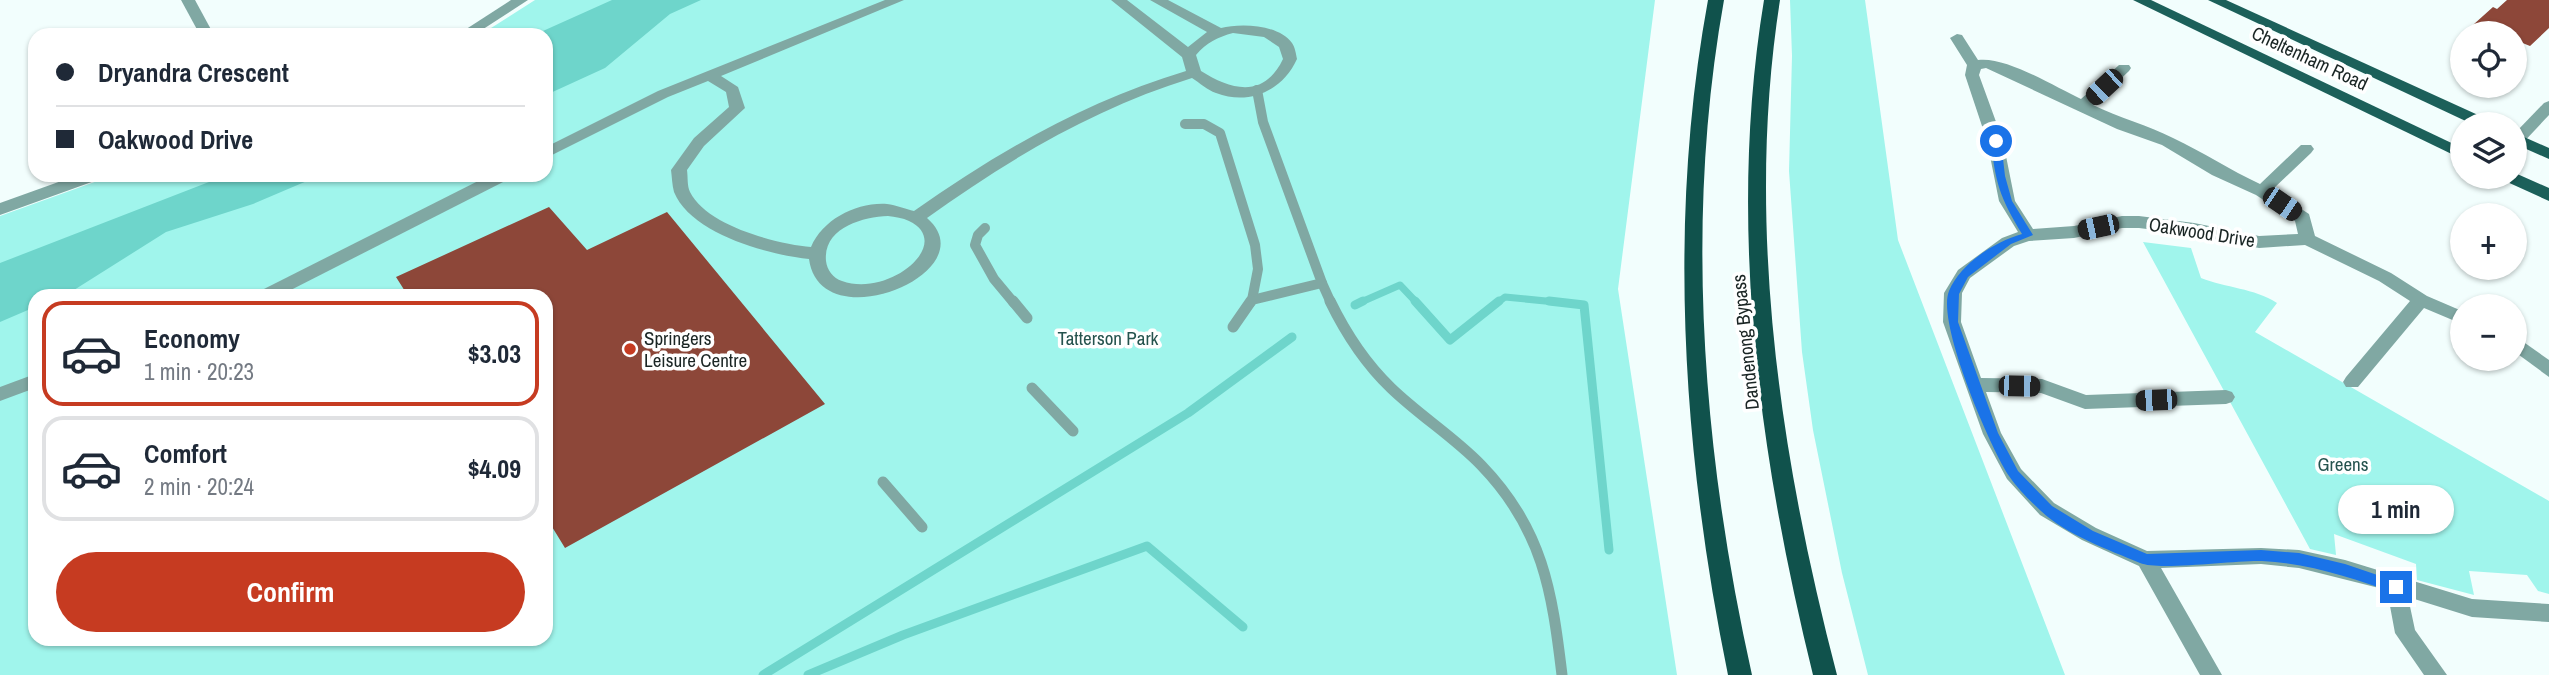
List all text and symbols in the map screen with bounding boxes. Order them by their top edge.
street label: Cheltenham Road [2248,20,2372,96]
map controls [2450,21,2527,371]
button: locate [2450,21,2527,98]
text: Dryandra Crescent [98,55,289,90]
car [2082,65,2127,109]
button: layers [2450,112,2527,189]
text: Oakwood Drive [98,122,253,157]
route start [1980,125,2012,157]
car [2259,184,2306,224]
button: + [2450,203,2527,280]
street label: Oakwood Drive [2147,211,2257,253]
car [2076,212,2121,242]
street label: Dandenong Bypass [1725,273,1765,411]
button: − [2450,294,2527,371]
text: Economy [144,321,240,356]
icon: car [60,322,123,385]
place label: Springers Leisure Centre [644,325,747,373]
park label: Tatterson Park [1058,325,1159,351]
text: $3.03 [468,336,521,371]
marker: Springers Leisure Centre [622,341,638,357]
text: 1 min · 20:23 [144,356,254,387]
car [1998,375,2041,397]
car [2135,389,2178,411]
text: Comfort [144,436,227,471]
icon: car [60,437,123,500]
text: $4.09 [468,451,521,486]
park label: Greens [2317,451,2369,477]
text: 2 min · 20:24 [144,471,254,502]
callout: 1 min [2338,486,2454,534]
text: 1 min [2371,494,2421,525]
button: Confirm [56,552,525,632]
route end [2380,571,2412,603]

